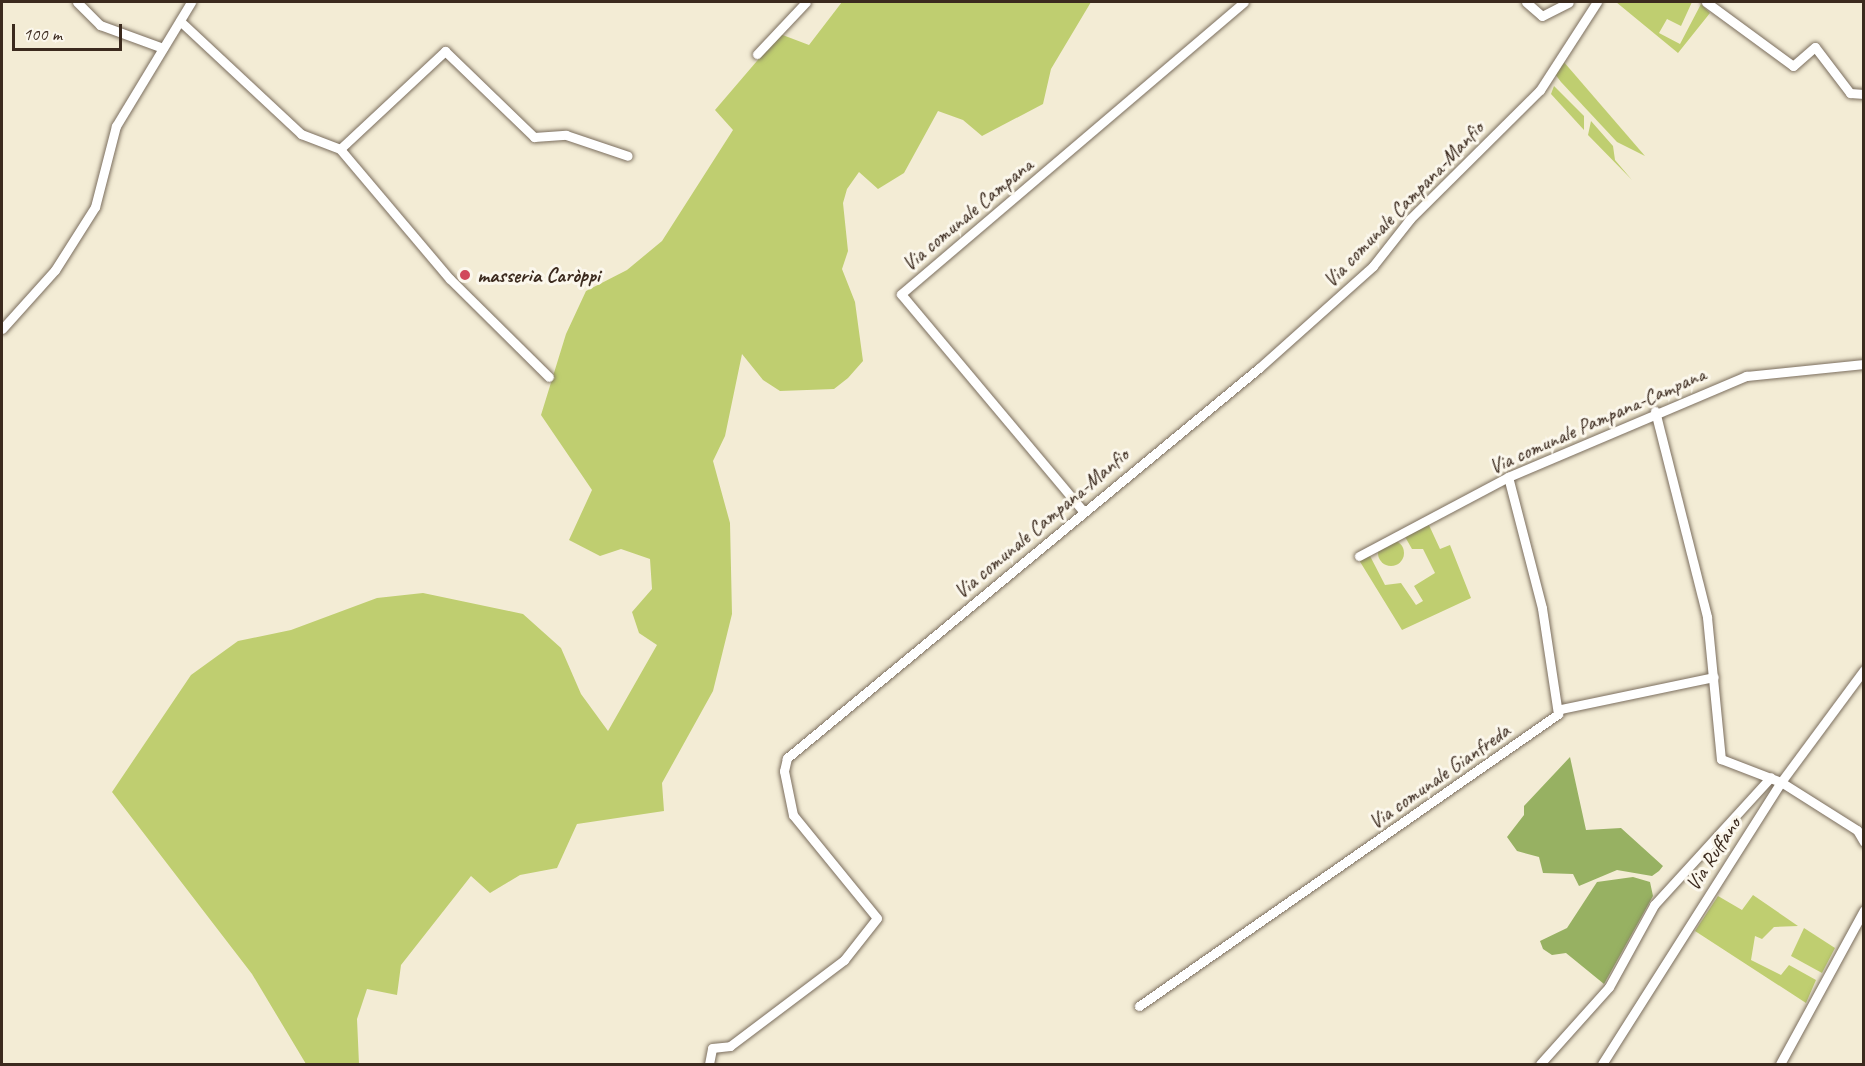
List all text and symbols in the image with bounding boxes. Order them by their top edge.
scale bar [15,12,124,50]
text: 100 m [23,23,62,45]
street label: Via comunale Campana-Manfio [1318,116,1488,292]
street label: Via comunale Campana [897,152,1037,276]
place label: masseria Caròppi [477,262,601,288]
marker: masseria Caròppi [458,268,472,282]
street label: Via comunale Pampana-Campana [1485,361,1709,479]
street label: Via comunale Campana-Manfio [949,443,1133,603]
street label: Via comunale Gianfreda [1363,718,1515,834]
street label: Via Ruffano [1680,813,1746,895]

